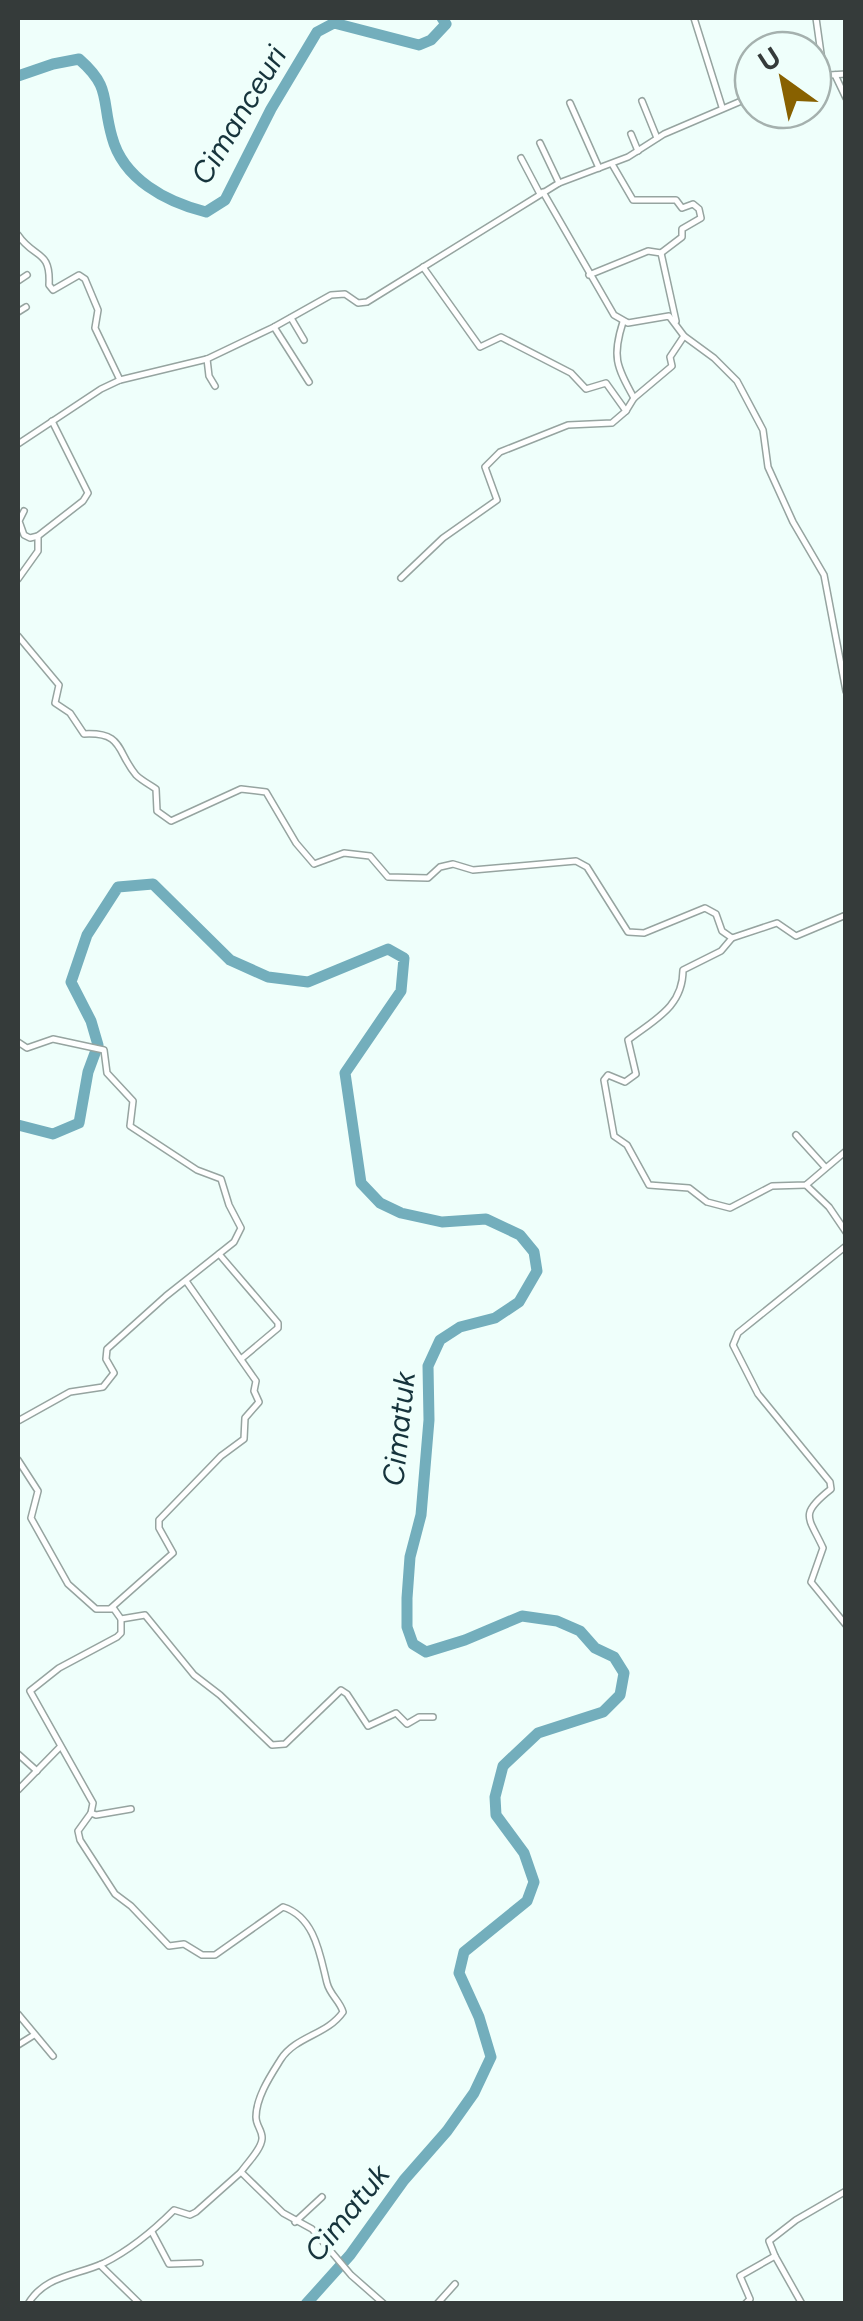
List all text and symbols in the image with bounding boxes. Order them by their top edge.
north arrow [733,30,833,130]
water label: Cimanceuri [183,38,295,191]
text: U [752,39,787,79]
water label: Cimatuk [374,1369,423,1488]
water label: Cimatuk [296,2155,398,2269]

